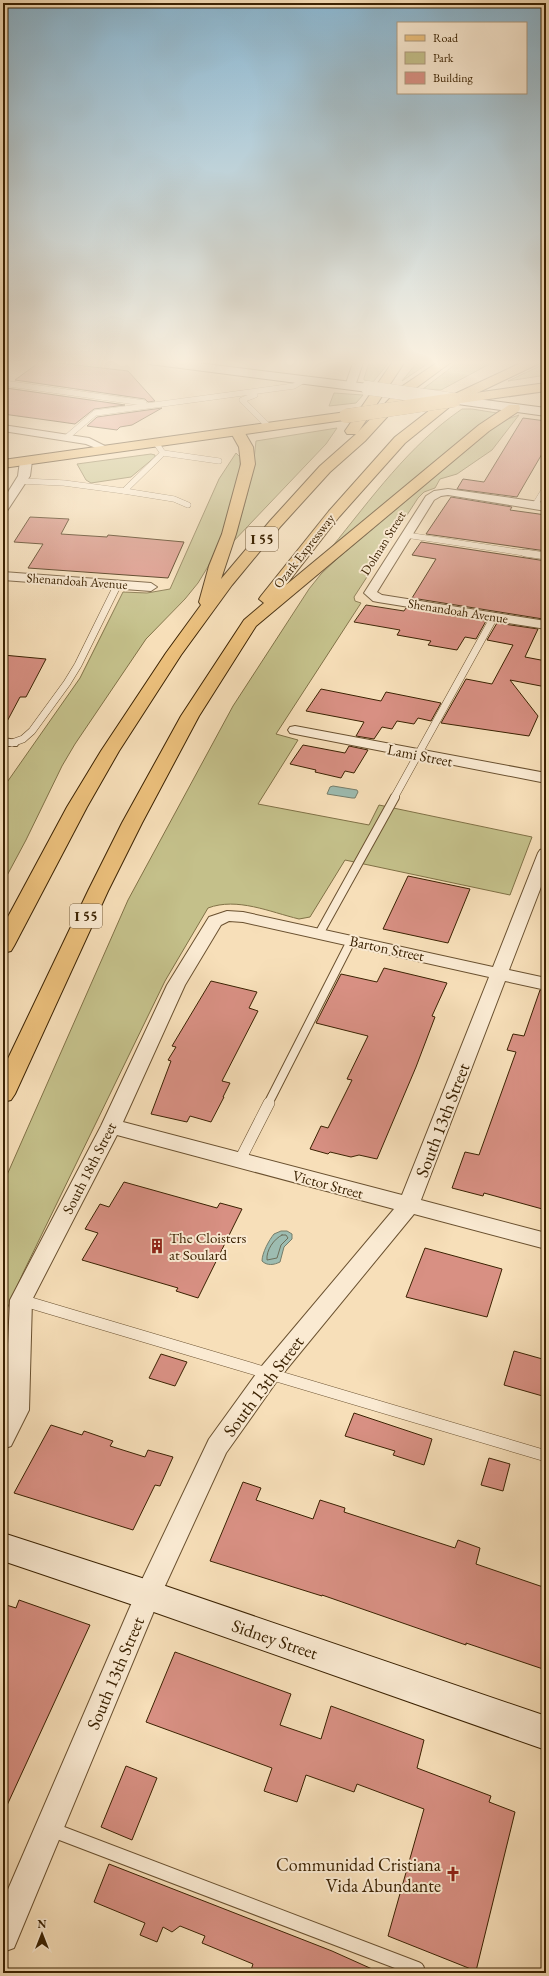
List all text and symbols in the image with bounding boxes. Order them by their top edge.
legend [397,22,527,94]
text: Road [433,30,459,46]
text: Park [433,50,454,66]
text: Building [433,70,474,86]
street label: Dolman Street [357,508,409,578]
street label: Ozark Expressway [270,510,339,592]
road number: I 55 [246,527,278,551]
street label: Shenandoah Avenue [26,569,128,593]
street label: Shenandoah Avenue [407,595,509,627]
street label: Lami Street [386,739,455,771]
road number: I 55 [70,904,102,928]
street label: Barton Street [348,931,426,965]
street label: South 13th Street [410,1059,474,1180]
street label: South 18th Street [58,1119,120,1217]
street label: Victor Street [290,1165,366,1203]
place label: The Cloisters at Soulard [169,1228,246,1264]
building icon: The Cloisters at Soulard [148,1237,166,1255]
street label: South 13th Street [218,1331,309,1441]
street label: South 13th Street [81,1613,149,1733]
street label: Sidney Street [229,1614,321,1665]
place label: Communidad Cristiana Vida Abundante [276,1853,442,1897]
church icon: Communidad Cristiana Vida Abundante [444,1865,462,1883]
north arrow [22,1914,62,1954]
text: N [38,1917,47,1931]

